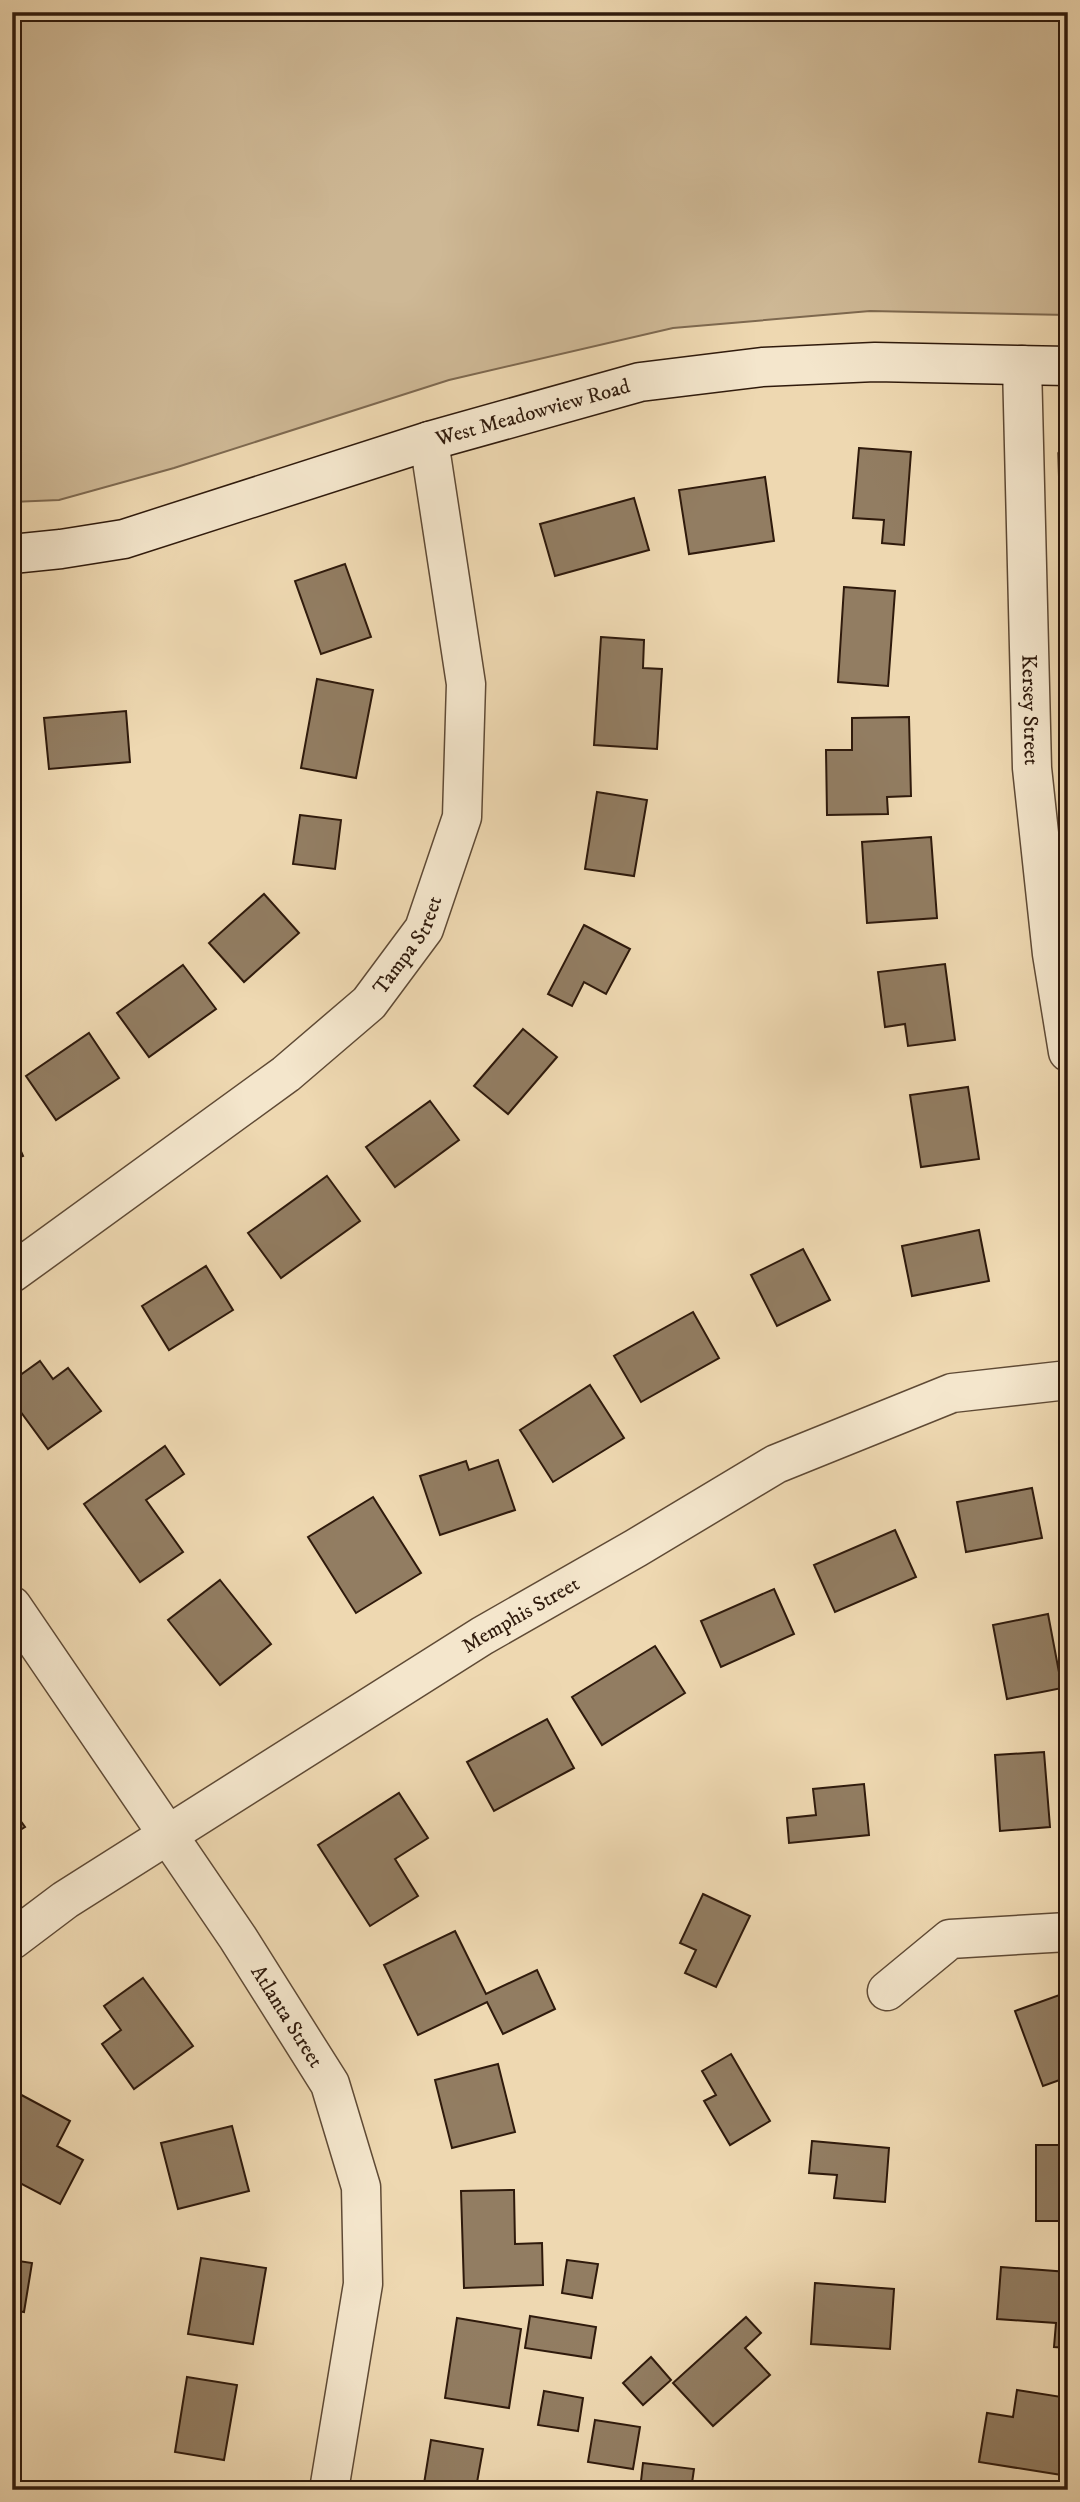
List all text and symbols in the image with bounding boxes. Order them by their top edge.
street label: West Meadowview Road [432,373,633,453]
street label: Kersey Street [1015,654,1044,766]
street label: Tampa Street [368,893,448,1000]
street label: Memphis Street [457,1571,585,1659]
street label: Atlanta Street [244,1961,328,2073]

